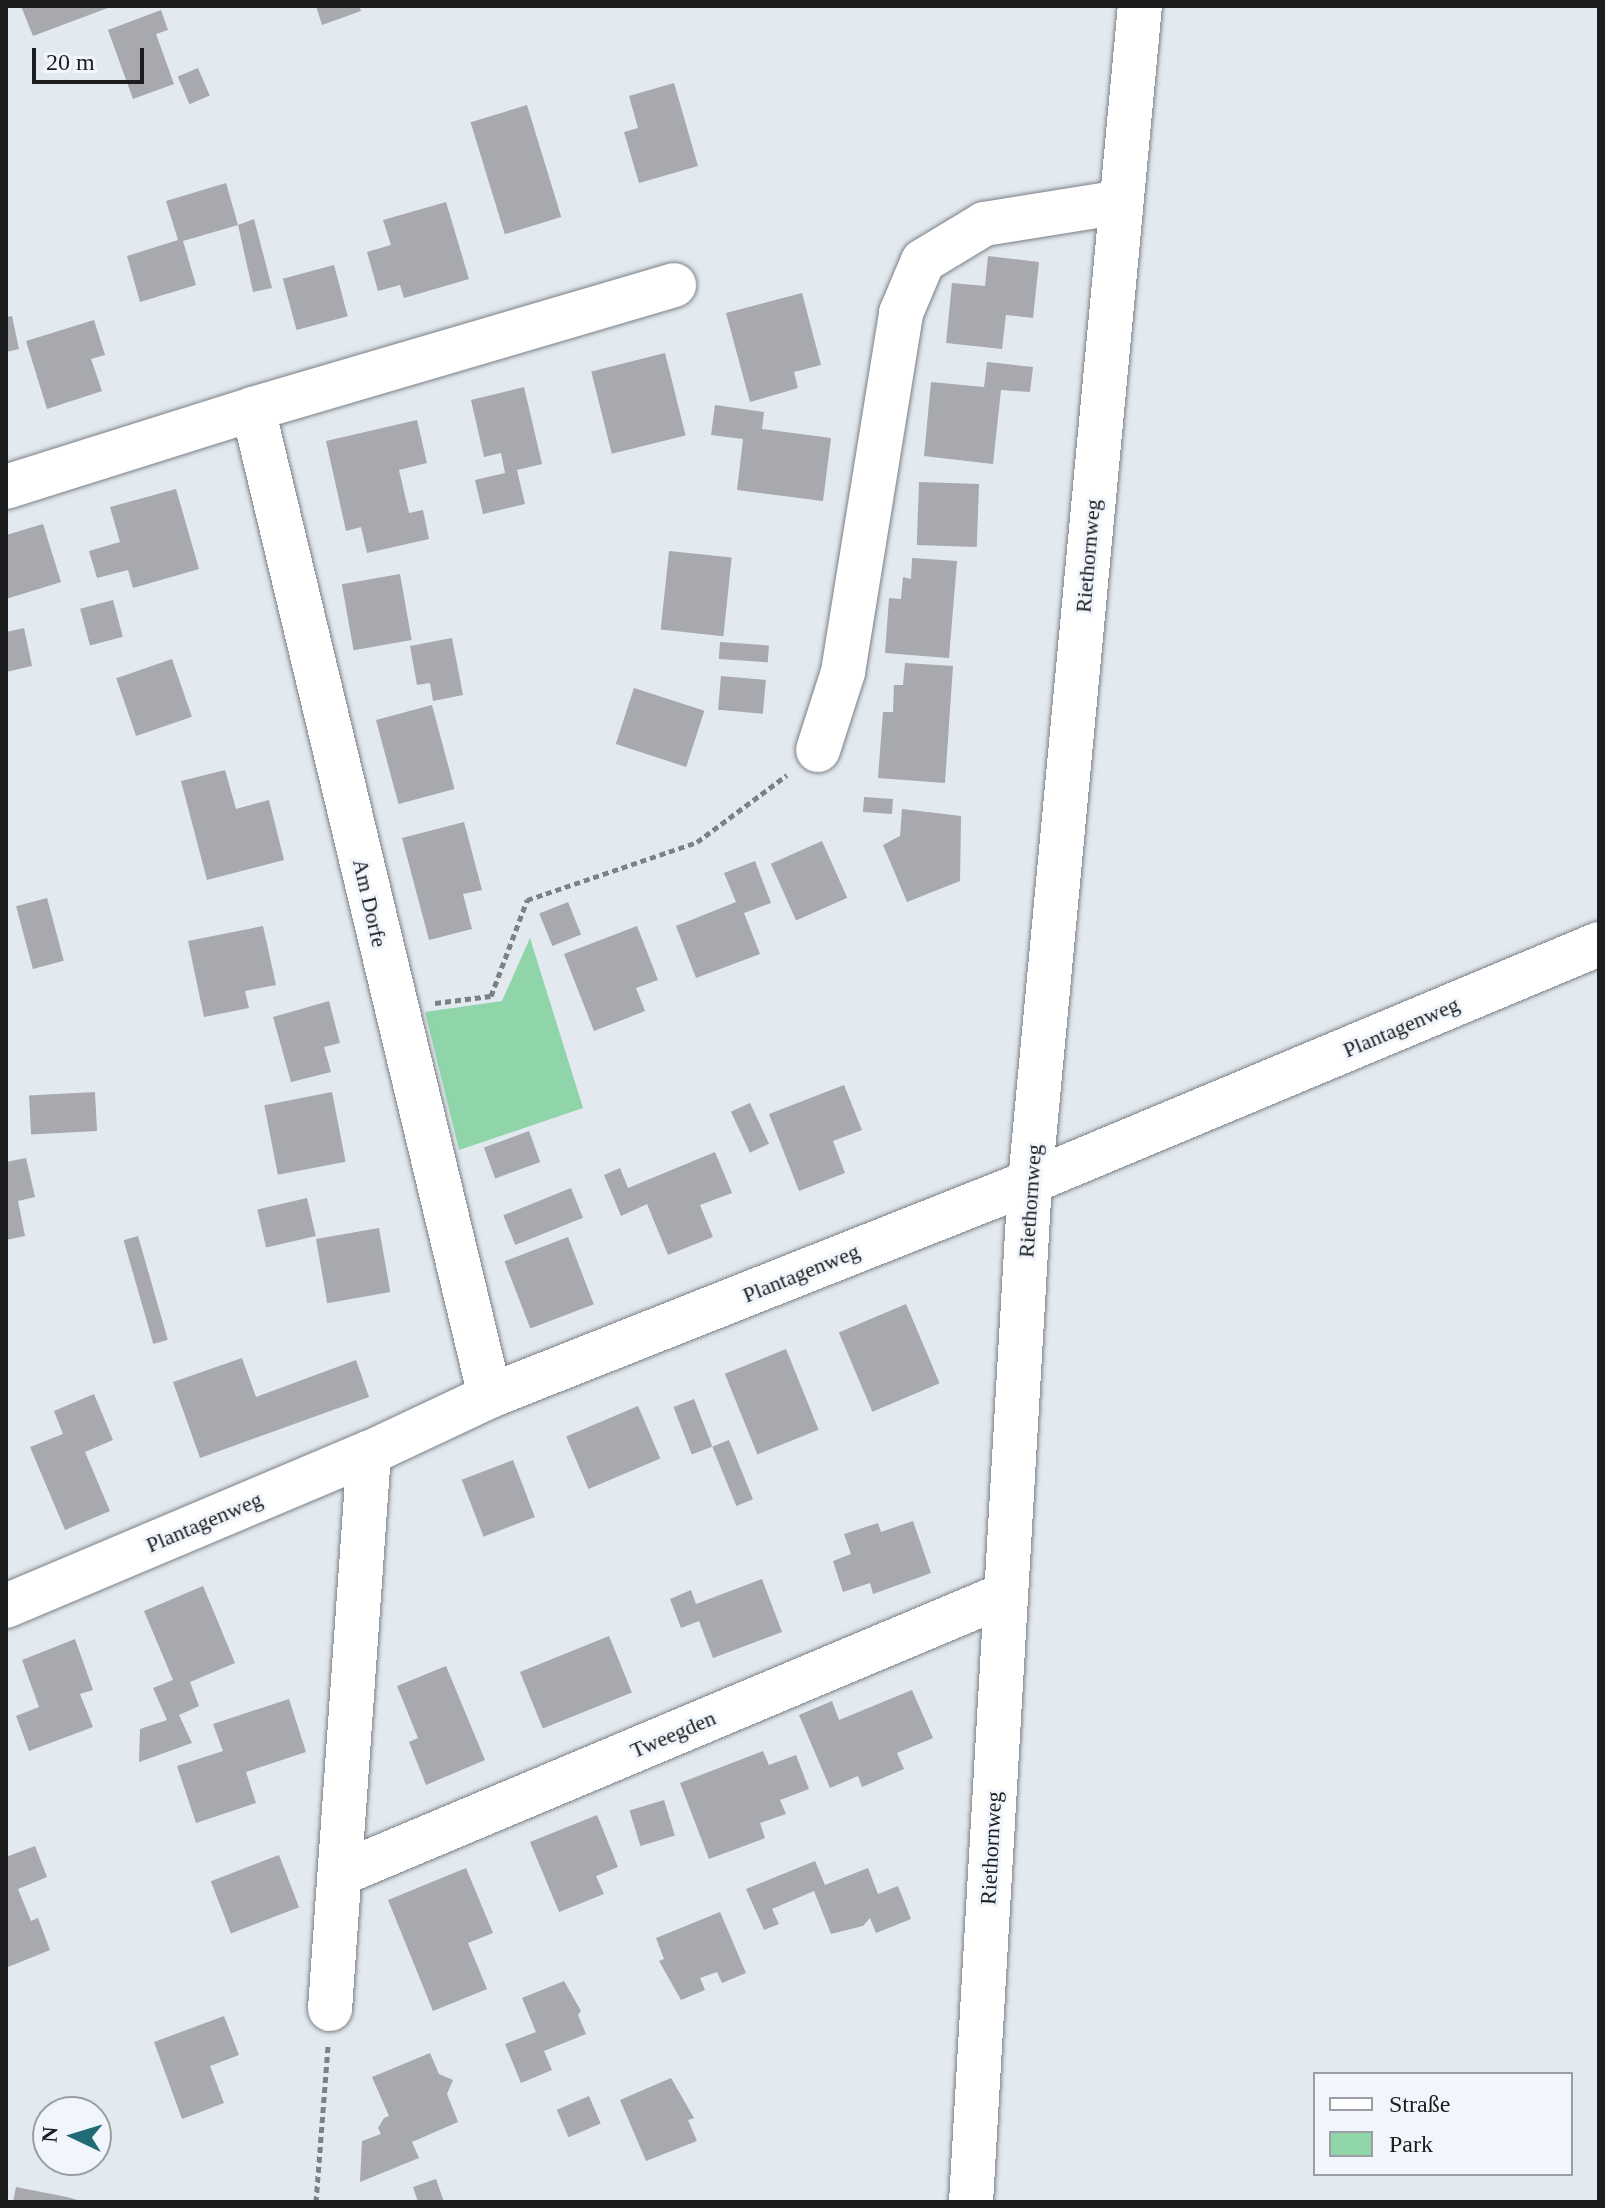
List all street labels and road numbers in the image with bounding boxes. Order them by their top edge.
street label: Riethornweg [1070,498,1106,614]
street label: Am Dorfe [347,856,393,950]
street label: Plantagenweg [1339,991,1463,1063]
street label: Riethornweg [1013,1143,1047,1259]
street label: Plantagenweg [739,1238,863,1308]
street label: Plantagenweg [142,1486,266,1558]
street label: Tweegden [626,1704,720,1764]
street label: Riethornweg [975,1791,1007,1905]

